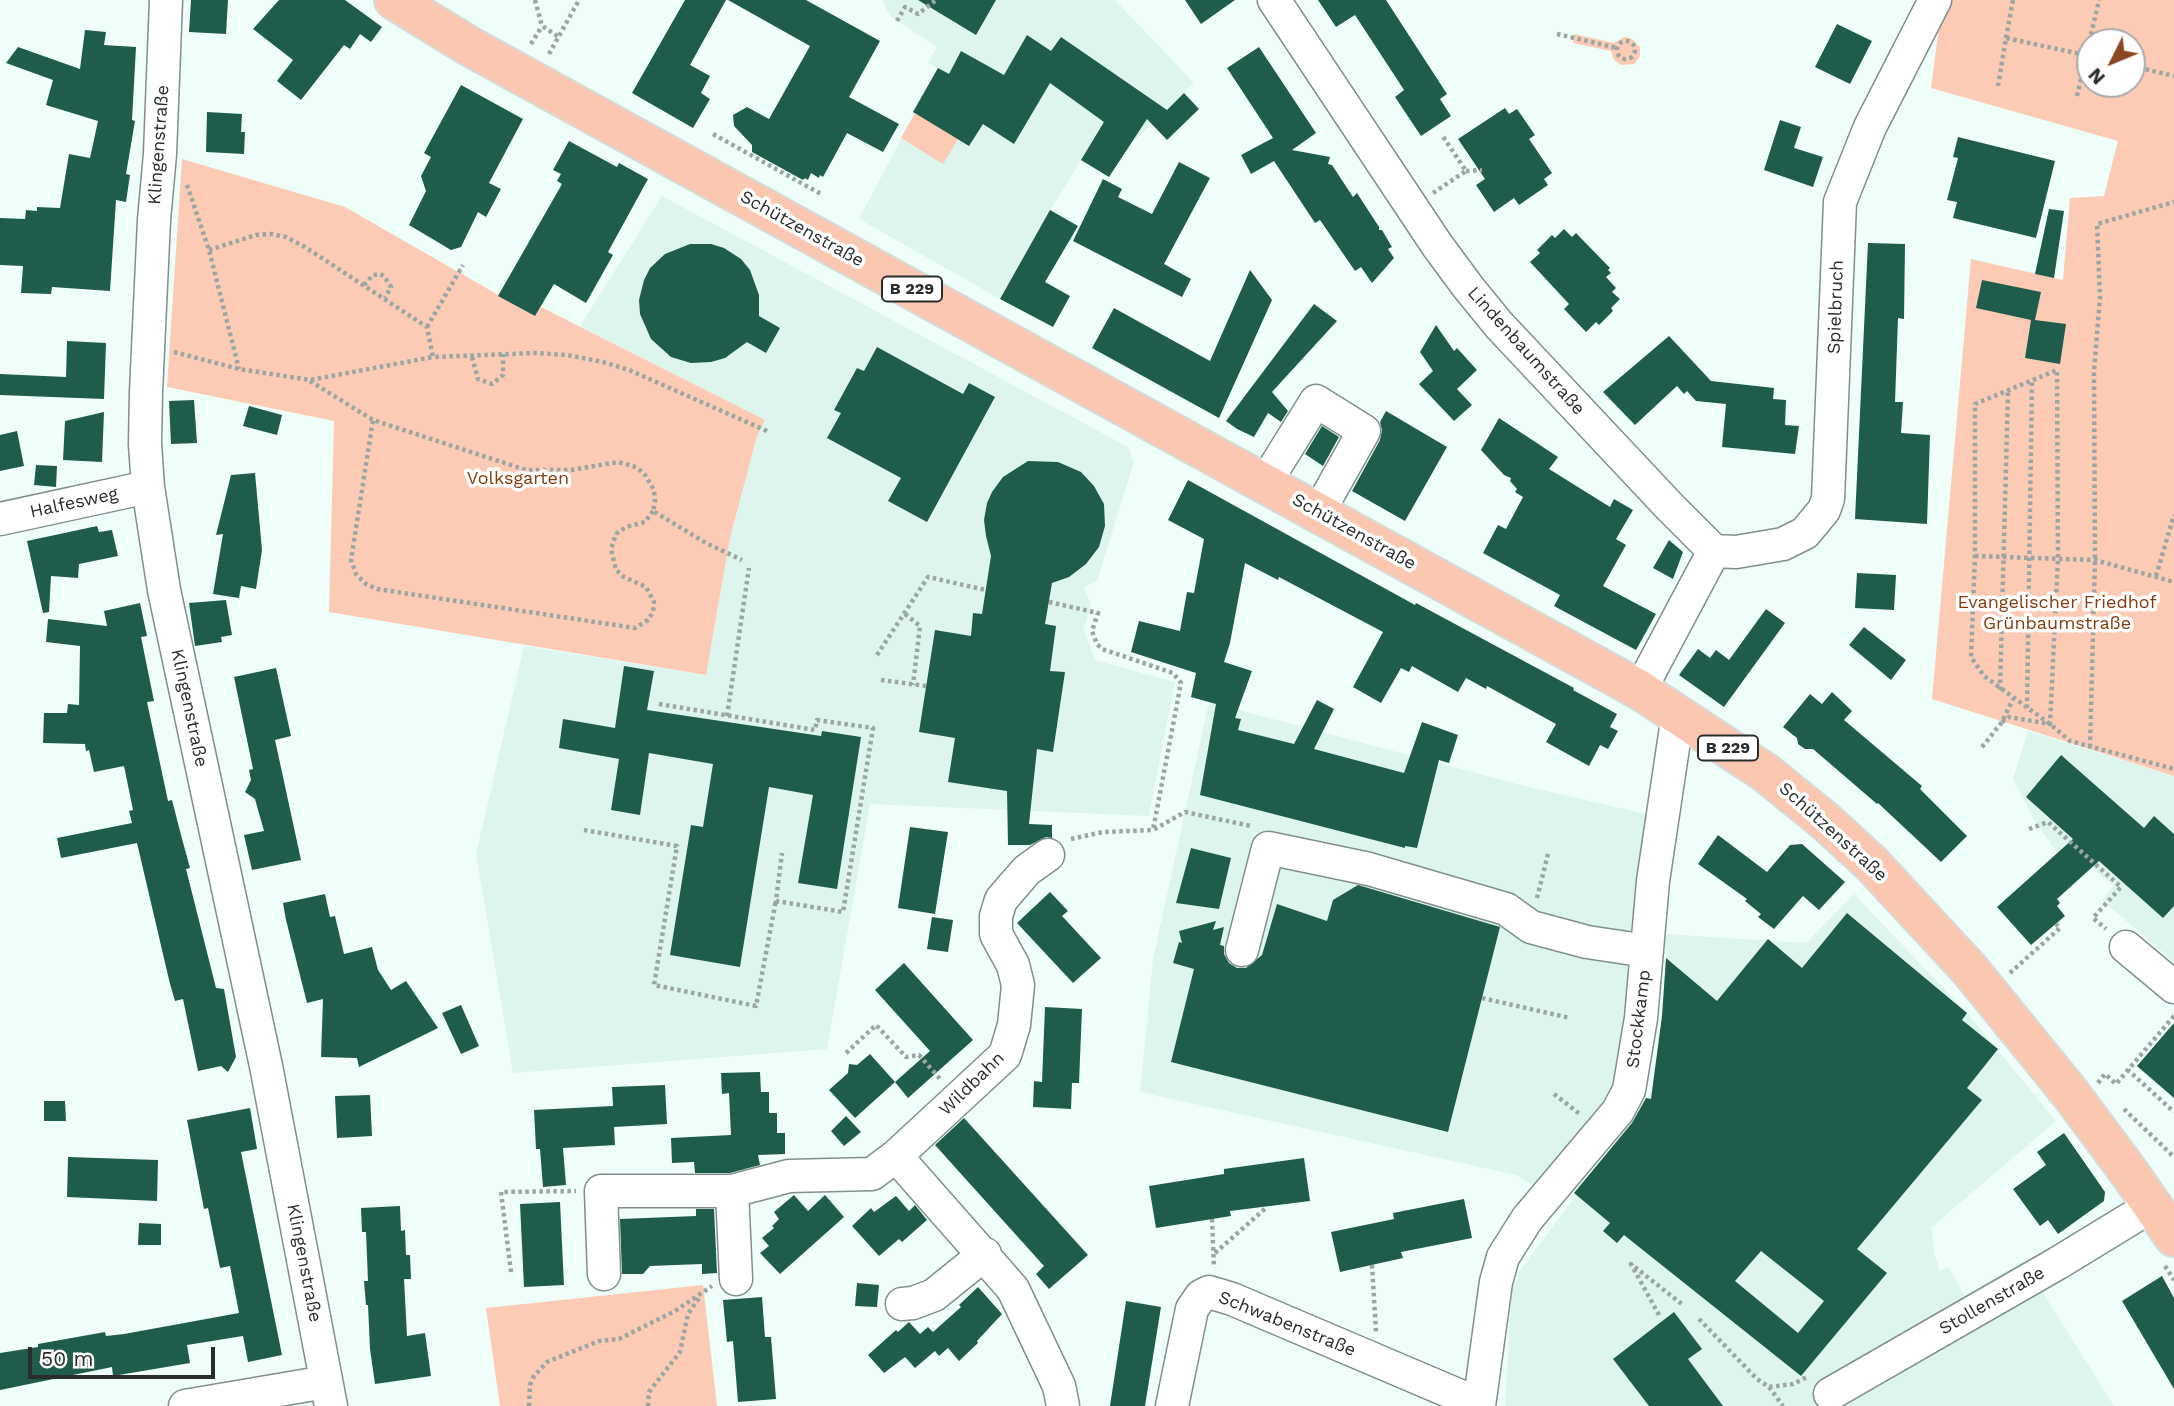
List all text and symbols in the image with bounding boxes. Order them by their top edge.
north arrow [2076,28,2146,98]
text: N [2084,63,2110,89]
street label: Klingenstraße [144,84,174,206]
street label: Schützenstraße [736,186,868,272]
street label: Spielbruch [1824,259,1848,355]
road number: B 229 [882,276,942,302]
street label: Lindenbaumstraße [1463,282,1589,420]
park label: Volksgarten [467,468,569,490]
street label: Halfesweg [28,483,120,523]
street label: Schützenstraße [1288,489,1420,575]
park label: Evangelischer Friedhof Grünbaumstraße [1957,592,2157,634]
street label: Klingenstraße [166,647,212,769]
road number: B 229 [1698,736,1758,761]
street label: Schützenstraße [1774,778,1892,886]
street label: Stockkamp [1622,969,1656,1069]
street label: Wildbahn [935,1048,1009,1120]
street label: Klingenstraße [282,1202,326,1324]
street label: Stollenstraße [1935,1262,2049,1340]
street label: Schwabenstraße [1215,1287,1359,1361]
scale bar [32,1332,219,1376]
text: 50 m [41,1346,93,1371]

